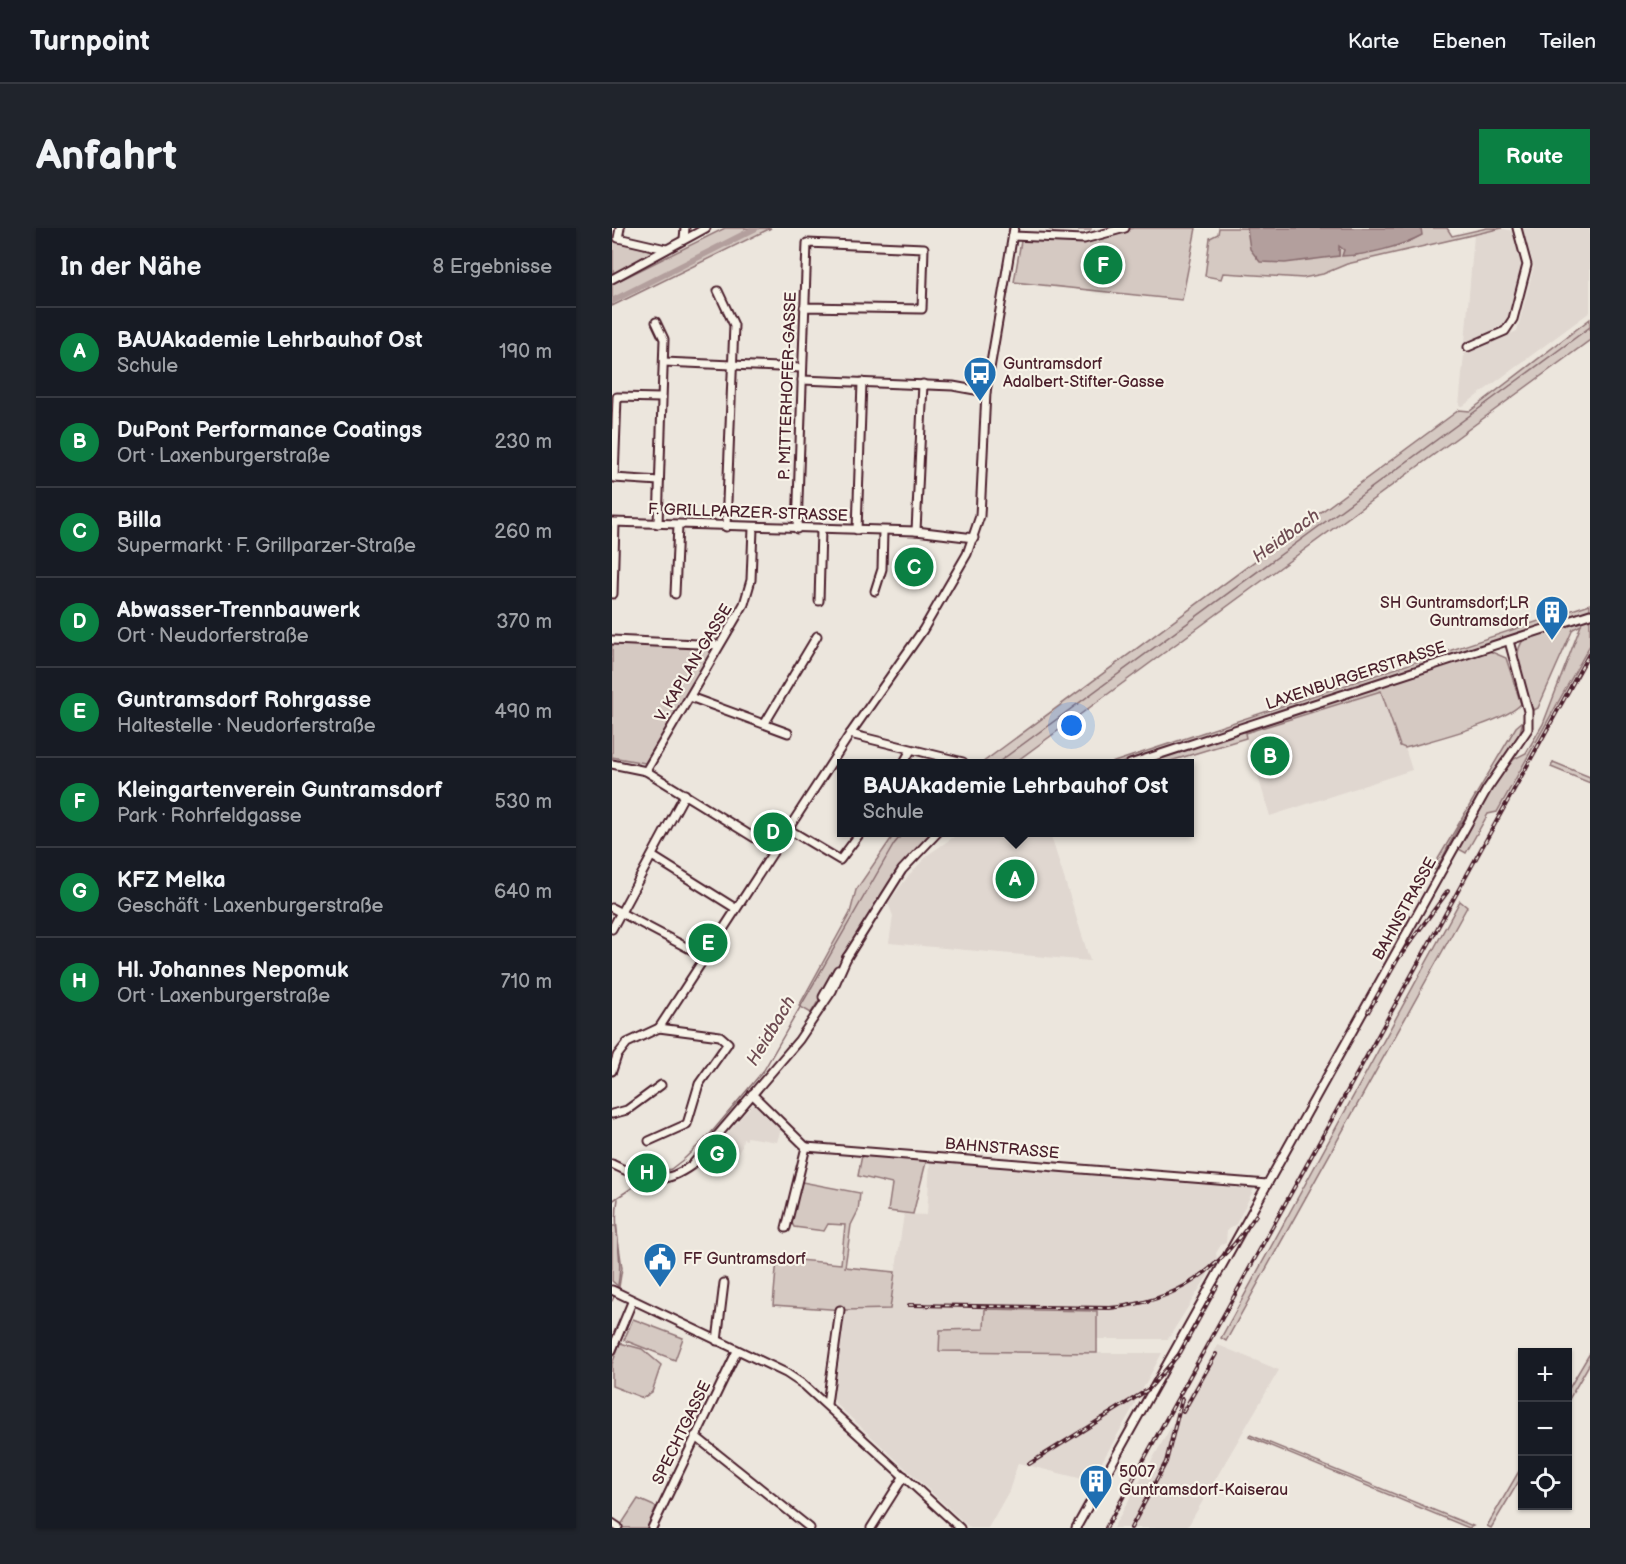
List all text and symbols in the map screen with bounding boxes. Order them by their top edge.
text: Turnpoint [30,25,150,58]
text: Karte [1348,29,1399,54]
text: Ebenen [1432,29,1506,54]
text: Teilen [1539,29,1596,54]
button: Route [1479,129,1590,184]
text: Anfahrt [36,131,177,182]
pin: F [1084,243,1122,288]
text: In der Nähe [60,252,202,283]
text: 8 Ergebnisse [433,255,552,279]
street label: P. MITTERHOFER-GASSE [775,292,801,480]
text: BAUAkademie Lehrbauhof Ost [117,327,423,354]
text: A [73,340,86,364]
text: 190 m [499,340,552,364]
text: Schule [117,354,178,378]
bus stop icon: Guntramsdorf Adalbert-Stifter-Gasse [962,355,998,402]
place label: Guntramsdorf Adalbert-Stifter-Gasse [1003,355,1165,392]
text: DuPont Performance Coatings [117,417,422,444]
text: B [72,430,87,454]
text: 230 m [495,430,552,454]
text: Ort · Laxenburgerstraße [117,444,330,468]
street label: F. GRILLPARZER-STRASSE [648,500,848,526]
water label: Heidbach [1248,505,1324,567]
text: Billa [117,507,162,534]
text: C [72,520,87,544]
text: 260 m [494,520,552,544]
text: Supermarkt · F. Grillparzer-Straße [117,534,416,558]
pin: C [894,544,934,590]
place label: SH Guntramsdorf;LR Guntramsdorf [1380,594,1529,631]
building icon: SH Guntramsdorf;LR Guntramsdorf [1534,594,1570,641]
text: Abwasser-Trennbauwerk [117,597,360,624]
street label: V. KAPLAN-GASSE [651,601,737,725]
text: D [73,610,86,634]
text: 370 m [496,610,552,634]
text: Ort · Neudorferstraße [117,624,309,648]
street label: LAXENBURGERSTRASSE [1263,638,1449,714]
text: Guntramsdorf Rohrgasse [117,687,371,714]
text: E [73,700,86,724]
text: 490 m [495,700,552,724]
your location [1057,711,1086,740]
text: Haltestelle · Neudorferstraße [117,714,376,738]
pin: B [1250,734,1290,778]
popup [837,759,1194,837]
text: BAUAkademie Lehrbauhof Ost [863,773,1168,800]
text: Kleingartenverein Guntramsdorf [117,777,442,804]
text: F [73,790,86,814]
text: 530 m [495,790,552,814]
text: Schule [863,800,924,824]
text: Park · Rohrfeldgasse [117,804,302,828]
pin: D [754,810,792,854]
street label: BAHNSTRASSE [1369,854,1441,964]
pin: A [996,856,1034,902]
text: KFZ Melka [117,867,226,894]
text: G [72,880,87,904]
text: 640 m [494,880,552,904]
text: Geschäft · Laxenburgerstraße [117,894,383,918]
pin: E [688,920,728,966]
text: Hl. Johannes Nepomuk [117,957,349,984]
text: H [72,970,87,994]
text: 710 m [501,970,552,994]
text: Ort · Laxenburgerstraße [117,984,330,1008]
water label: Heidbach [742,992,800,1070]
pin: G [698,1132,736,1176]
street label: BAHNSTRASSE [944,1135,1060,1163]
pin: H [627,1150,666,1196]
public building icon: FF Guntramsdorf [642,1241,678,1288]
place label: FF Guntramsdorf [683,1250,806,1269]
map controls [1518,1348,1572,1510]
button: + [1518,1348,1572,1402]
street label: SPECHTGASSE [649,1378,715,1488]
button: − [1518,1402,1572,1456]
button: locate [1518,1456,1572,1510]
building icon: 5007 Guntramsdorf-Kaiserau [1078,1463,1114,1510]
place label: 5007 Guntramsdorf-Kaiserau [1119,1463,1288,1500]

